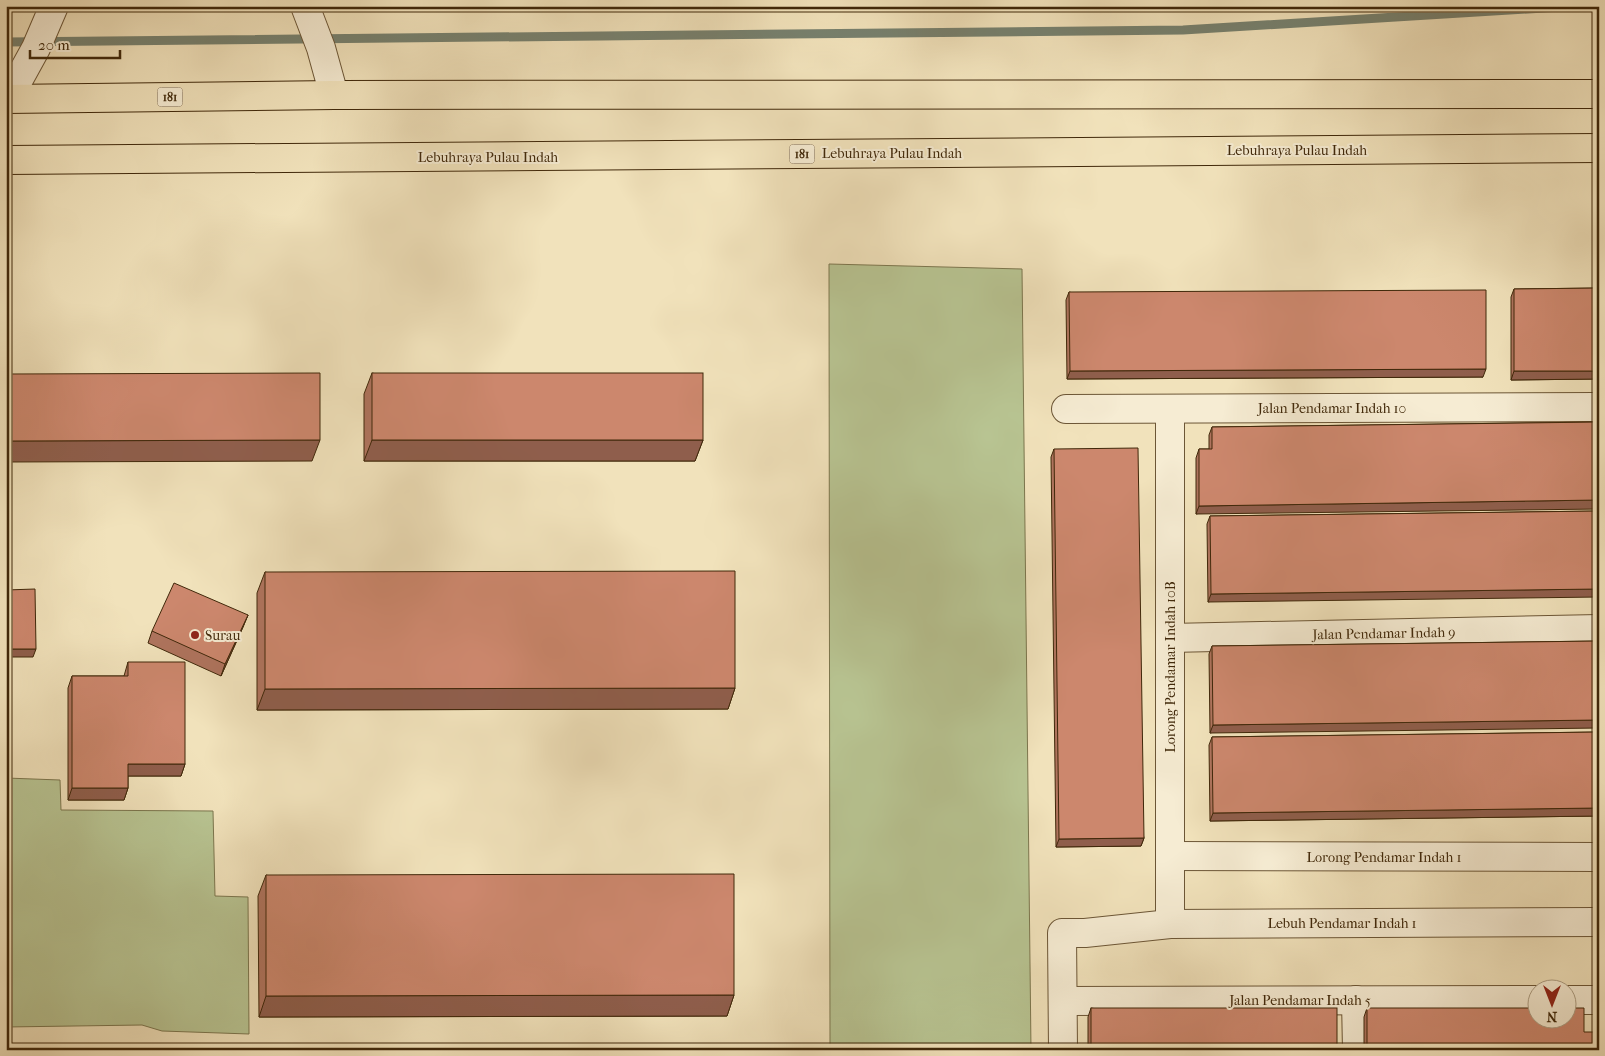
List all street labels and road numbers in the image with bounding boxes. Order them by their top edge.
road number: 181 [158,88,182,106]
street label: Lebuhraya Pulau Indah [1227,142,1367,159]
road number: 181 [790,144,814,164]
street label: Lebuhraya Pulau Indah [822,145,962,162]
street label: Lebuhraya Pulau Indah [418,149,558,166]
street label: Jalan Pendamar Indah 10 [1257,400,1406,417]
street label: Lorong Pendamar Indah 10B [1162,581,1179,753]
street label: Jalan Pendamar Indah 9 [1311,624,1456,643]
street label: Lorong Pendamar Indah 1 [1307,849,1461,866]
street label: Lebuh Pendamar Indah 1 [1267,915,1417,932]
street label: Jalan Pendamar Indah 5 [1228,992,1371,1009]

